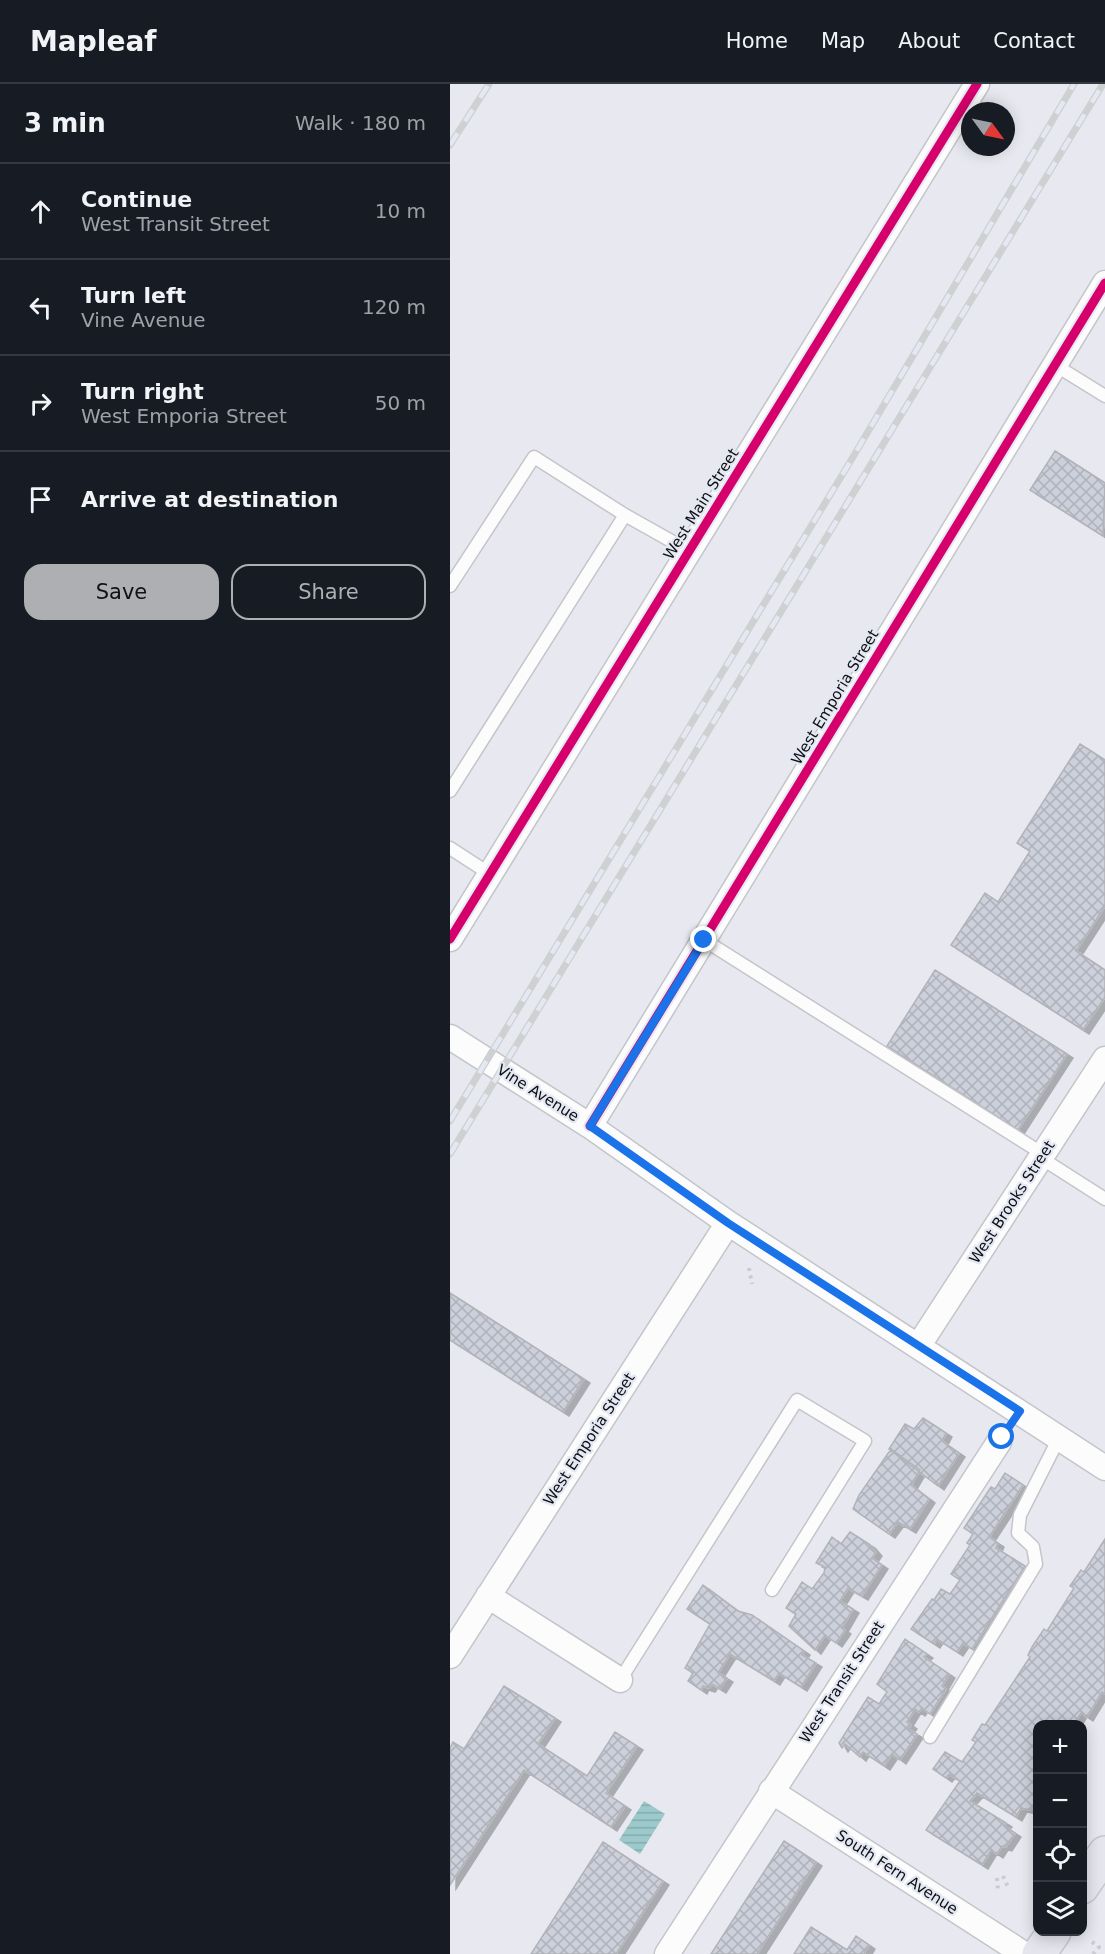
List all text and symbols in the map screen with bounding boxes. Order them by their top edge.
text: Mapleaf [30,25,156,58]
text: Home [726,29,788,53]
text: Map [821,29,865,53]
text: About [898,29,960,53]
text: Contact [993,29,1075,53]
north arrow [961,102,1015,156]
text: 3 min [24,108,106,138]
text: Walk · 180 m [295,111,426,135]
text: Continue [81,187,192,212]
icon: ahead [24,195,57,228]
text: 10 m [375,199,426,223]
text: West Transit Street [81,212,270,236]
text: Turn left [81,283,186,308]
icon: left [24,291,57,324]
text: 120 m [362,295,426,319]
text: Vine Avenue [81,308,205,332]
text: Turn right [81,379,204,404]
icon: right [24,387,57,420]
text: 50 m [375,391,426,415]
text: West Emporia Street [81,404,287,428]
street label: West Main Street [660,445,743,563]
icon: arrive [24,483,57,516]
text: Arrive at destination [81,487,338,512]
button: Save [24,564,219,620]
button: Share [231,564,426,620]
street label: West Emporia Street [788,626,883,768]
route end [690,926,716,952]
street label: Vine Avenue [494,1061,582,1125]
street label: West Brooks Street [966,1137,1059,1267]
street label: West Emporia Street [539,1369,639,1509]
route start [988,1423,1014,1449]
street label: West Transit Street [796,1618,888,1746]
map controls [1033,1720,1087,1936]
button: + [1033,1720,1087,1774]
button: − [1033,1774,1087,1828]
street label: South Fern Avenue [833,1826,961,1918]
button: locate [1033,1828,1087,1882]
button: layers [1033,1882,1087,1936]

